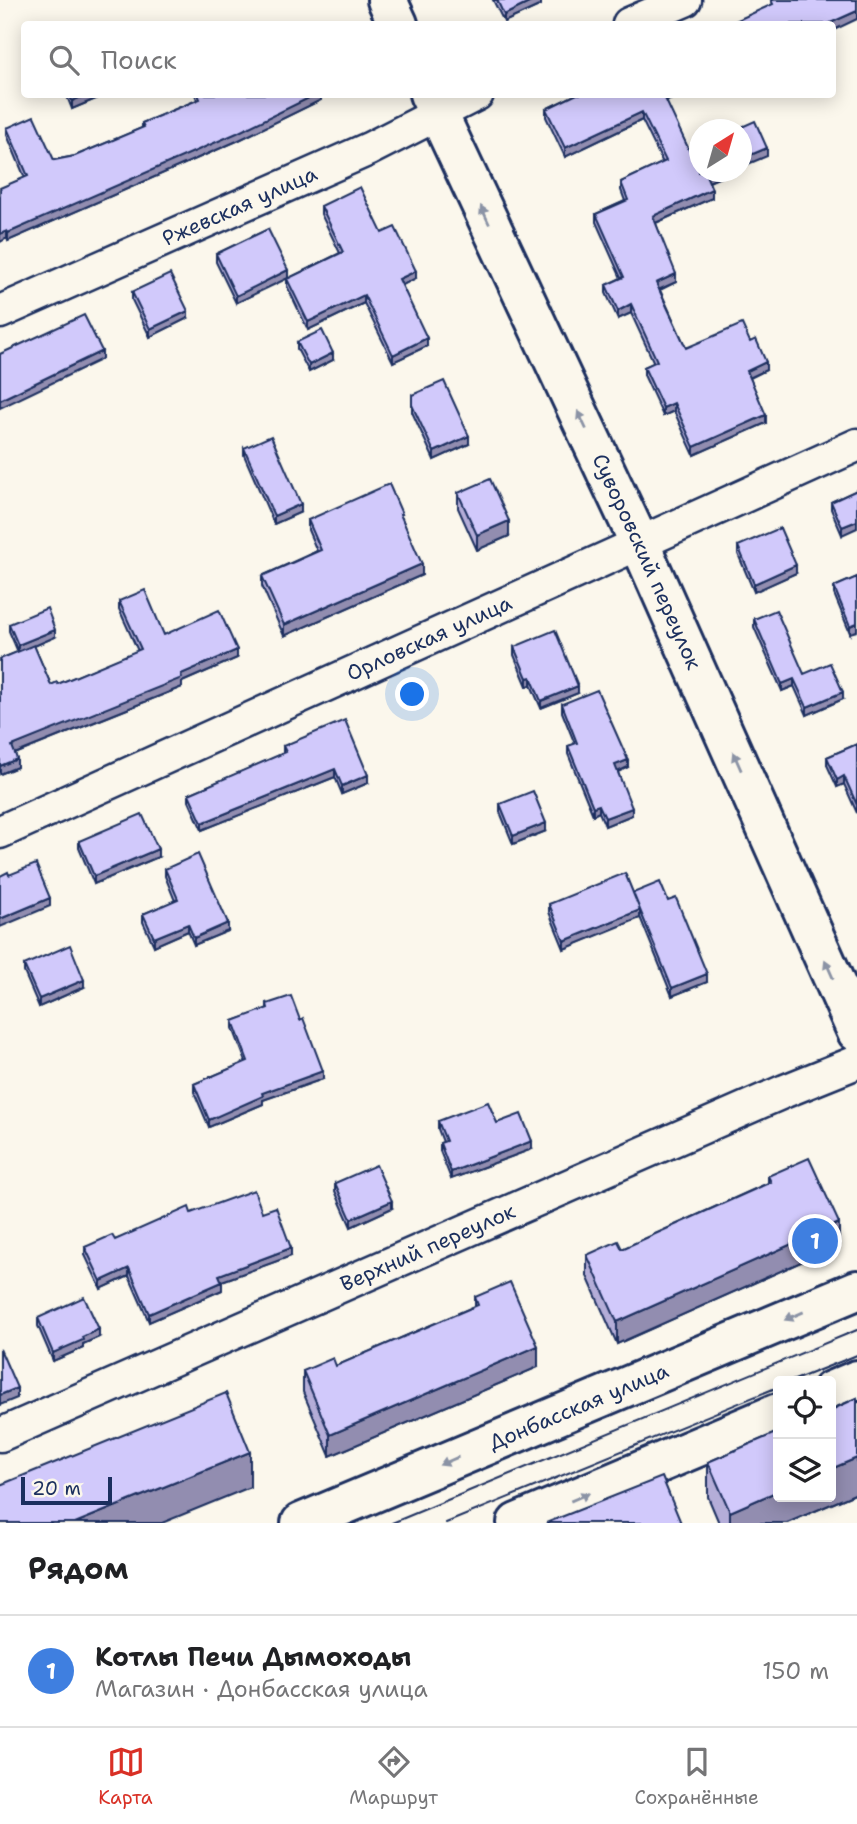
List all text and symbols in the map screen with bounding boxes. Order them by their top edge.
search box [21,21,836,98]
icon: search [45,41,83,79]
text: Поиск [101,42,177,77]
north arrow [689,119,752,182]
street label: Ржевская улица [158,160,322,253]
one-way arrow [479,205,491,225]
one-way arrow [576,410,587,431]
street label: Суворовский переулок [586,449,708,674]
street label: Орловская улица [342,589,516,688]
your location [395,677,429,711]
one-way arrow [731,751,742,772]
one-way arrow [823,959,835,979]
street label: Верхний переулок [336,1197,520,1298]
pin: 1 [792,1215,838,1267]
one-way arrow [784,1310,804,1322]
street label: Донбасская улица [484,1357,673,1457]
map controls [773,1376,836,1502]
button: locate [773,1376,836,1439]
button: layers [773,1439,836,1502]
one-way arrow [438,1456,459,1467]
scale bar [21,1474,112,1506]
text: 20 m [32,1476,81,1501]
one-way arrow [570,1491,591,1502]
text: Рядом [28,1548,128,1589]
text: Котлы Печи Дымоходы [95,1639,411,1674]
text: 1 [46,1656,56,1686]
text: 150 m [762,1656,829,1686]
text: Магазин · Донбасская улица [95,1674,428,1704]
tab: Карта [98,1743,153,1810]
tab: Маршрут [349,1743,438,1810]
tab: Сохранённые [635,1743,759,1810]

